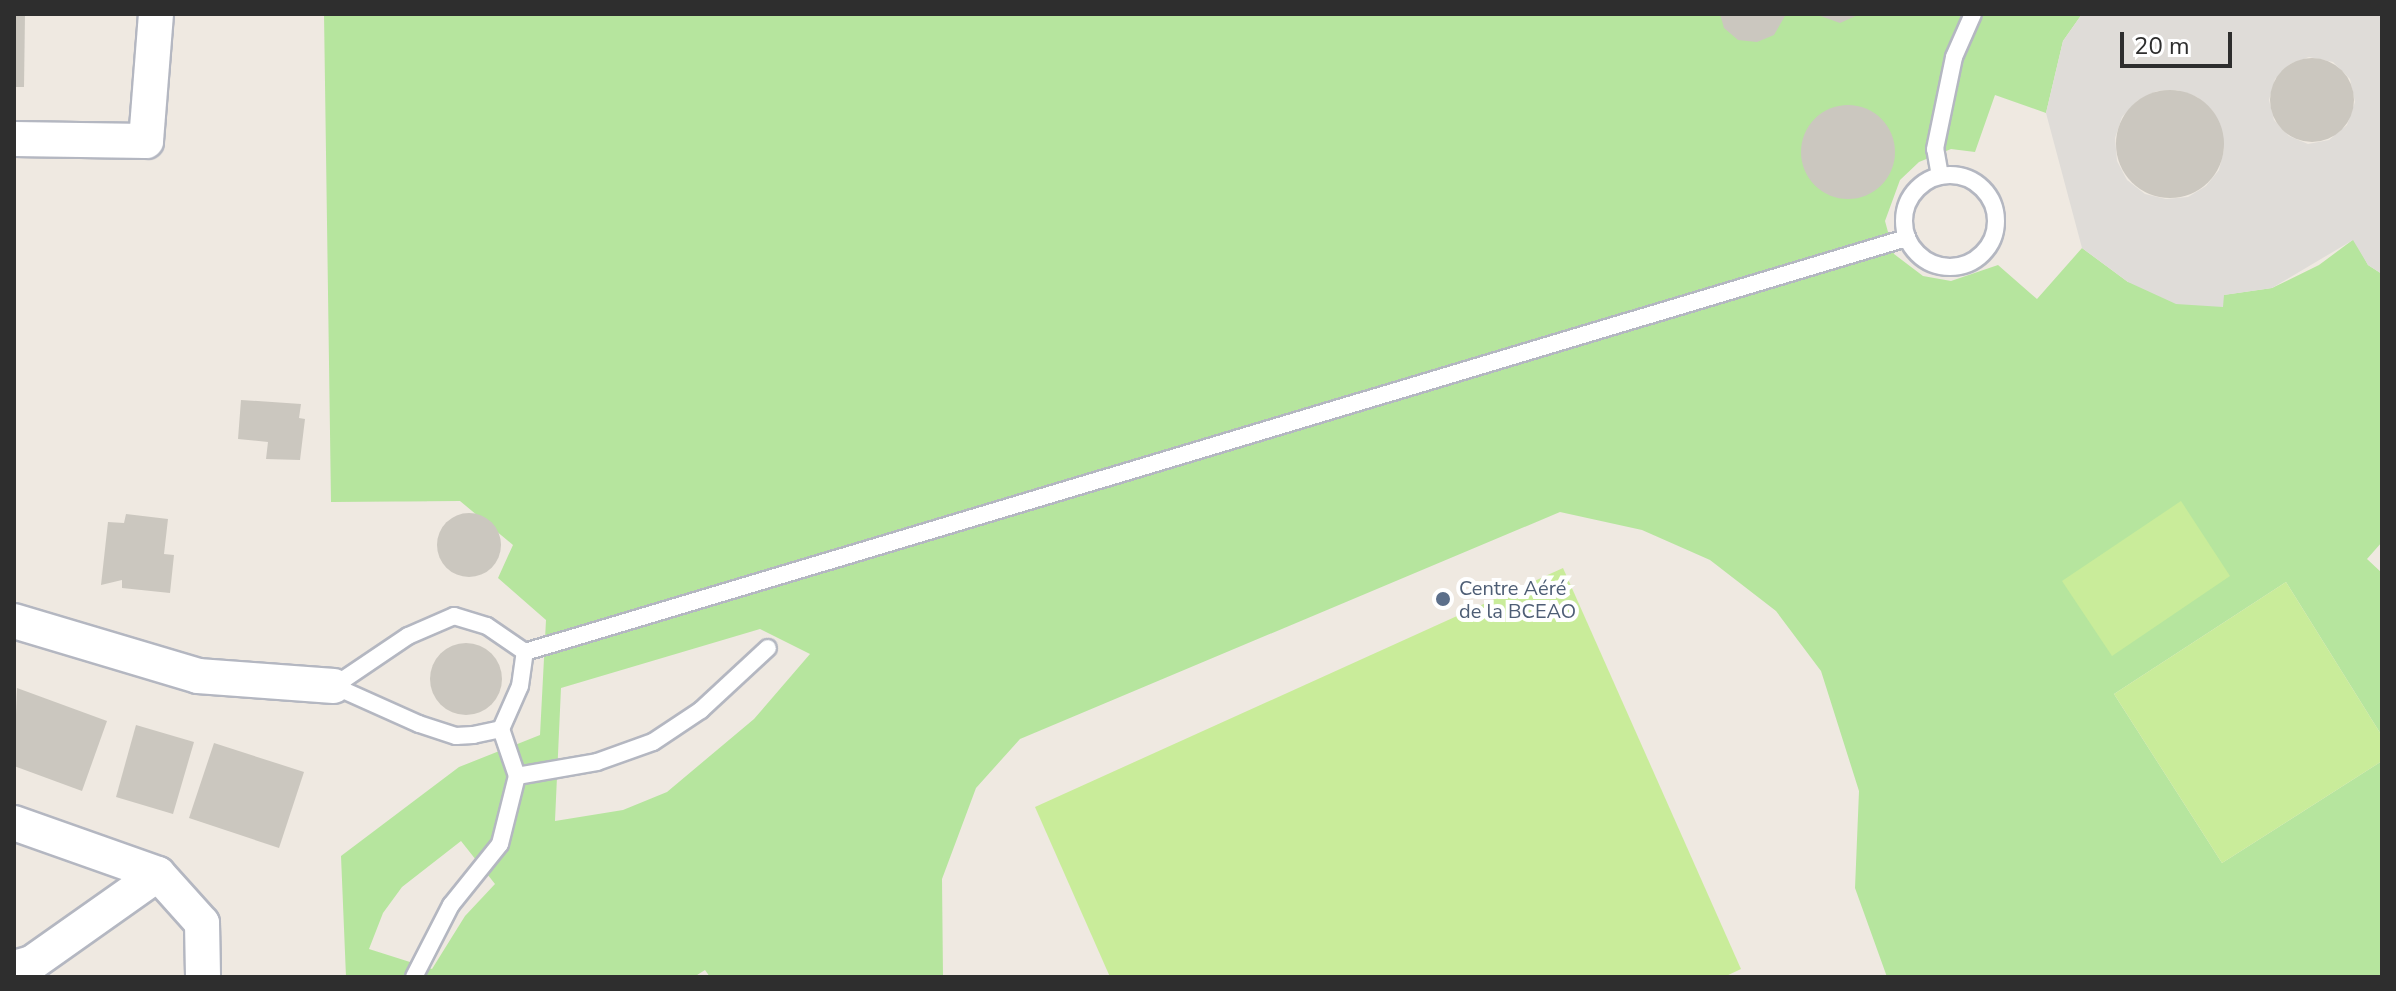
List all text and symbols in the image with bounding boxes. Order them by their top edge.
scale bar [2124,16,2236,66]
text: 20 m [2134,30,2190,62]
place label: Centre Aéré de la BCEAO [1459,576,1576,623]
marker: Centre Aéré de la BCEAO [1434,590,1452,608]

